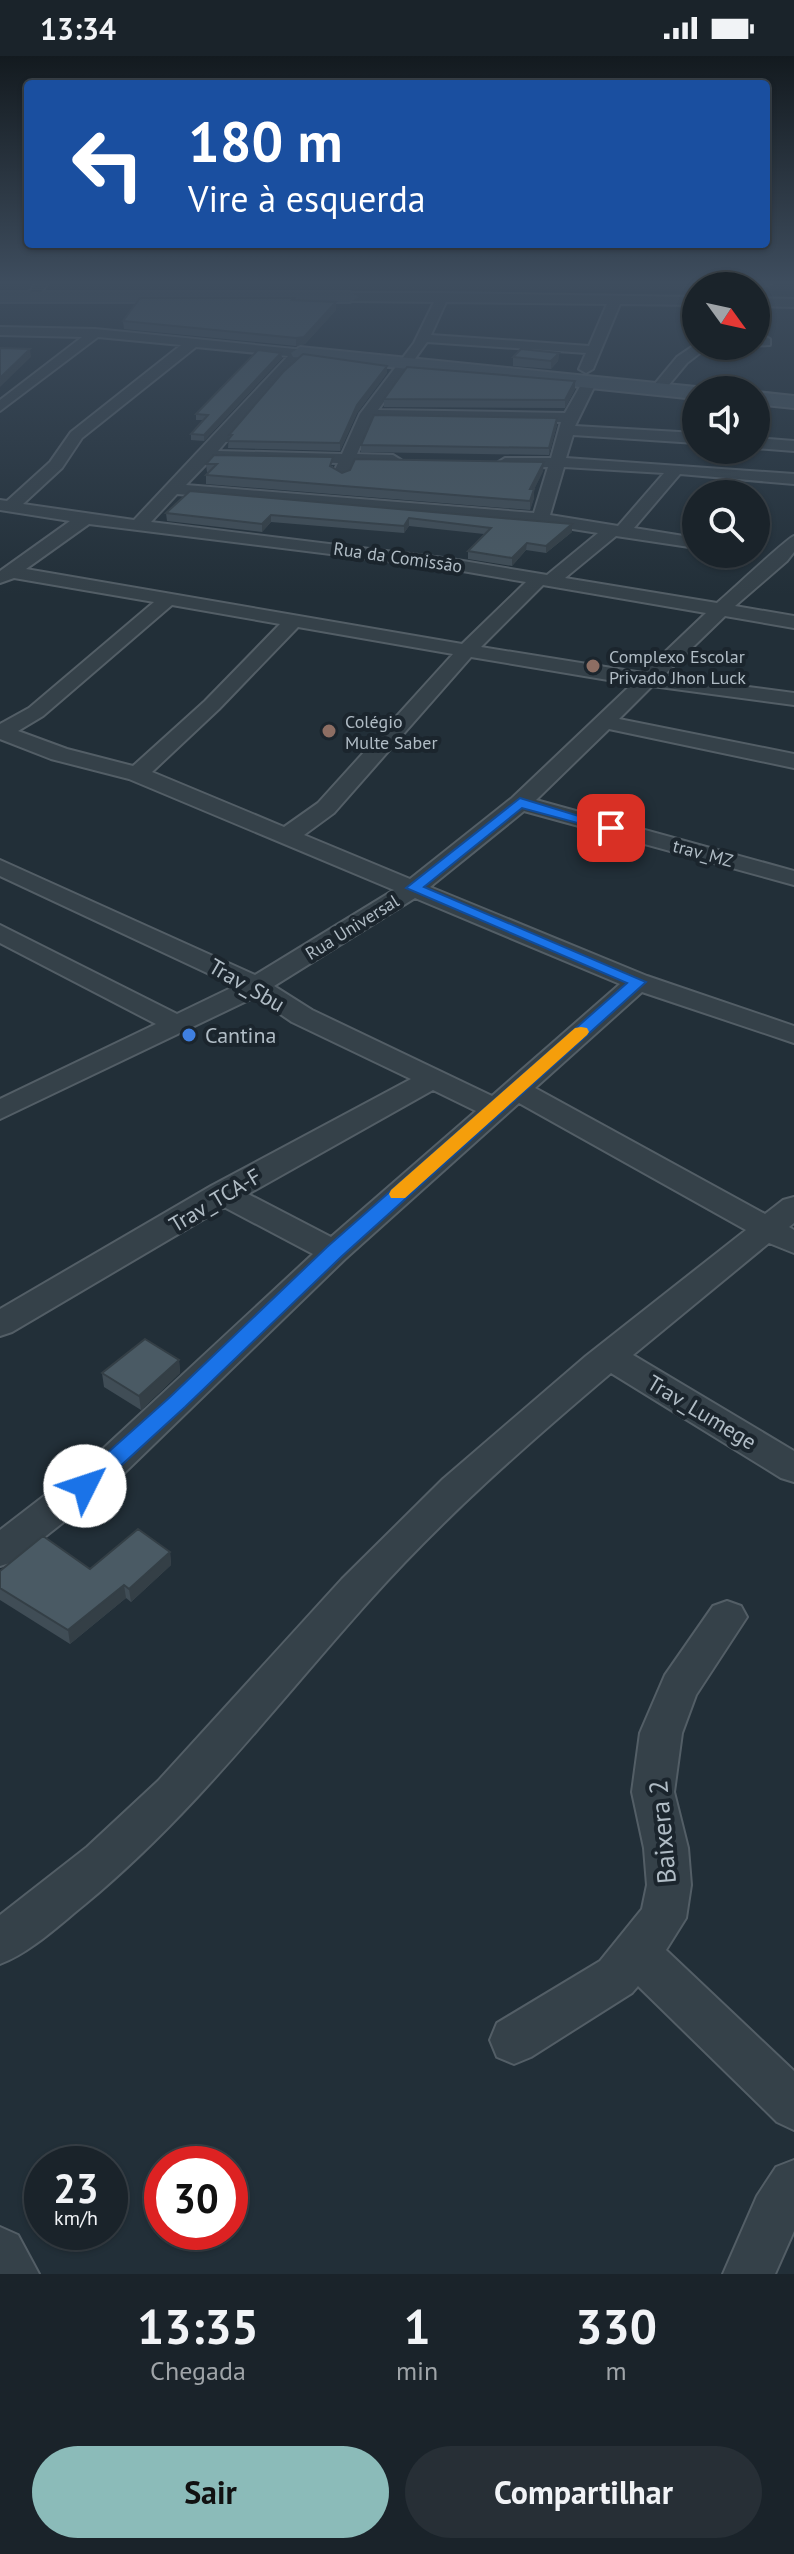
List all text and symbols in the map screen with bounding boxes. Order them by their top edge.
text: 13:34 [40,9,116,48]
text: 180 m [188,105,343,177]
icon: left [56,112,160,216]
text: Vire à esquerda [188,175,426,222]
north arrow [682,272,770,360]
map controls [682,272,770,568]
button: sound [682,376,770,464]
button: search [682,480,770,568]
street label: Rua da Comissão [332,537,464,577]
place label: Complexo Escolar Privado Jhon Luck [609,645,746,689]
marker: Complexo Escolar Privado Jhon Luck [584,657,602,675]
place label: Colégio Multe Saber [345,710,438,754]
marker: Colégio Multe Saber [320,722,338,740]
pin [577,794,645,862]
icon: arrive [589,806,633,850]
street label: trav_MZ [670,834,736,872]
street label: Rua Universal [301,889,404,965]
street label: Trav_Sbu [204,952,290,1018]
place label: Cantina [205,1021,276,1049]
marker: Cantina [180,1026,198,1044]
street label: Trav_TCA-F [164,1162,266,1238]
street label: Trav_Lumege [642,1368,762,1456]
position arrow [43,1444,127,1528]
street label: Baixera 2 [641,1779,683,1885]
speed limit sign: 30 [144,2146,248,2250]
text: 23 [53,2162,99,2214]
text: km/h [54,2205,98,2231]
text: 13:35 [137,2295,259,2357]
text: 1 [403,2295,431,2357]
text: 330 [575,2295,657,2357]
text: Chegada [150,2354,246,2387]
text: min [396,2354,438,2387]
text: m [606,2354,627,2387]
button: Sair [32,2446,389,2538]
button: Compartilhar [405,2446,762,2538]

